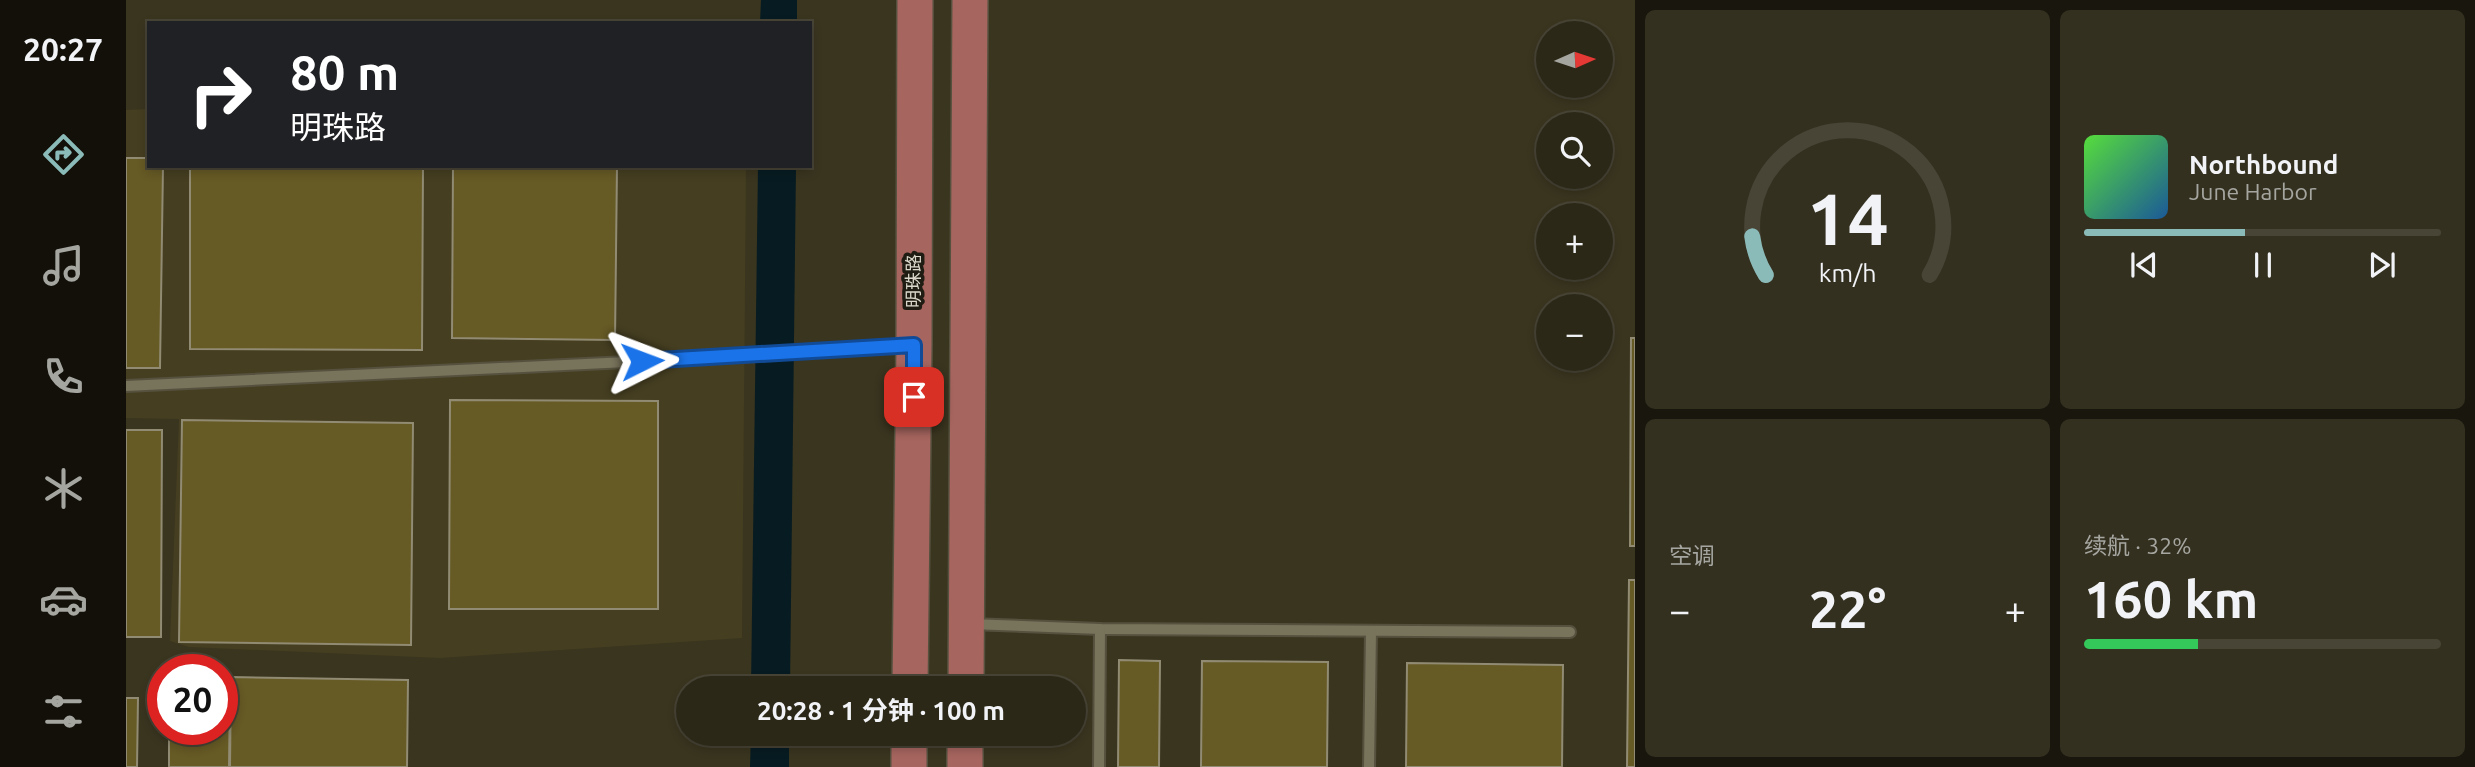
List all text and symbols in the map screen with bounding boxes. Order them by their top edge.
north arrow [1536,21,1614,98]
map controls [1536,21,1613,371]
text: 20:27 [23,31,103,67]
text: 80 m [290,44,399,99]
icon: right [175,49,266,140]
text: 明珠路 [290,109,386,145]
button: search [1536,112,1613,189]
icon: directions [39,130,88,179]
text: Northbound [2189,150,2338,179]
text: 14 [1806,178,1889,260]
text: June Harbor [2189,179,2317,204]
button: + [1536,203,1613,280]
icon: music [39,241,88,290]
icon: previous [2125,246,2163,284]
icon: pause [2244,246,2282,284]
icon: next [2363,246,2401,284]
street label: 明珠路 [903,254,923,308]
text: km/h [1819,259,1876,287]
button: − [1536,294,1613,371]
position arrow [605,324,679,398]
icon: phone [39,352,88,401]
pin [884,367,944,427]
icon: arrive [895,378,933,416]
icon: climate [39,464,88,513]
text: 续航 · 32% [2084,533,2191,558]
text: 空调 [1669,543,1715,568]
text: 160 km [2084,570,2258,628]
icon: car [39,575,88,624]
text: 22° [1809,580,1886,638]
text: − [1669,589,1690,631]
text: + [2005,589,2026,631]
speed limit sign: 20 [147,654,238,745]
icon: filters [39,687,88,736]
text: 20:28 · 1 分钟 · 100 m [757,696,1005,725]

